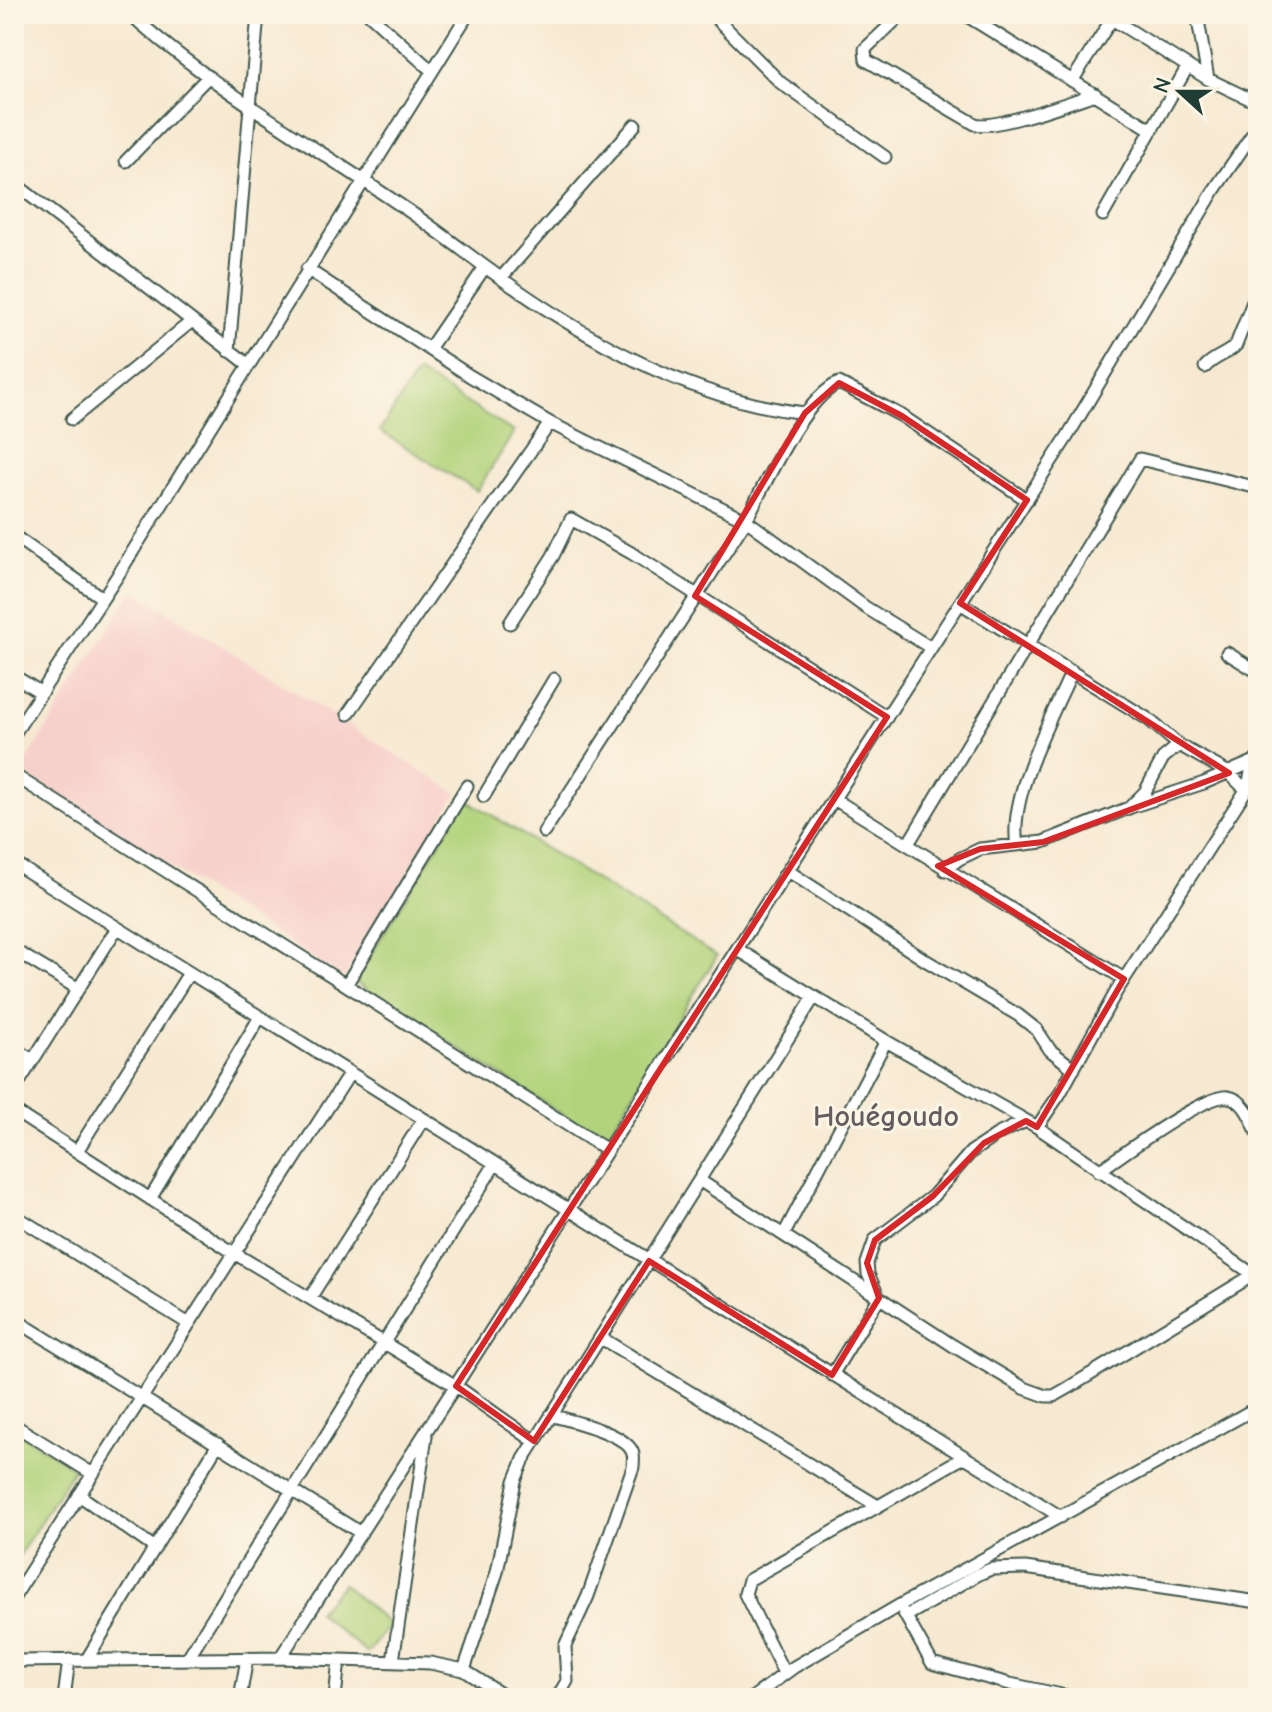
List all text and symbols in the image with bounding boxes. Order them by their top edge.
north arrow [1140,52,1220,132]
text: N [1148,74,1177,97]
district label: Houégoudo [813,1099,959,1134]

